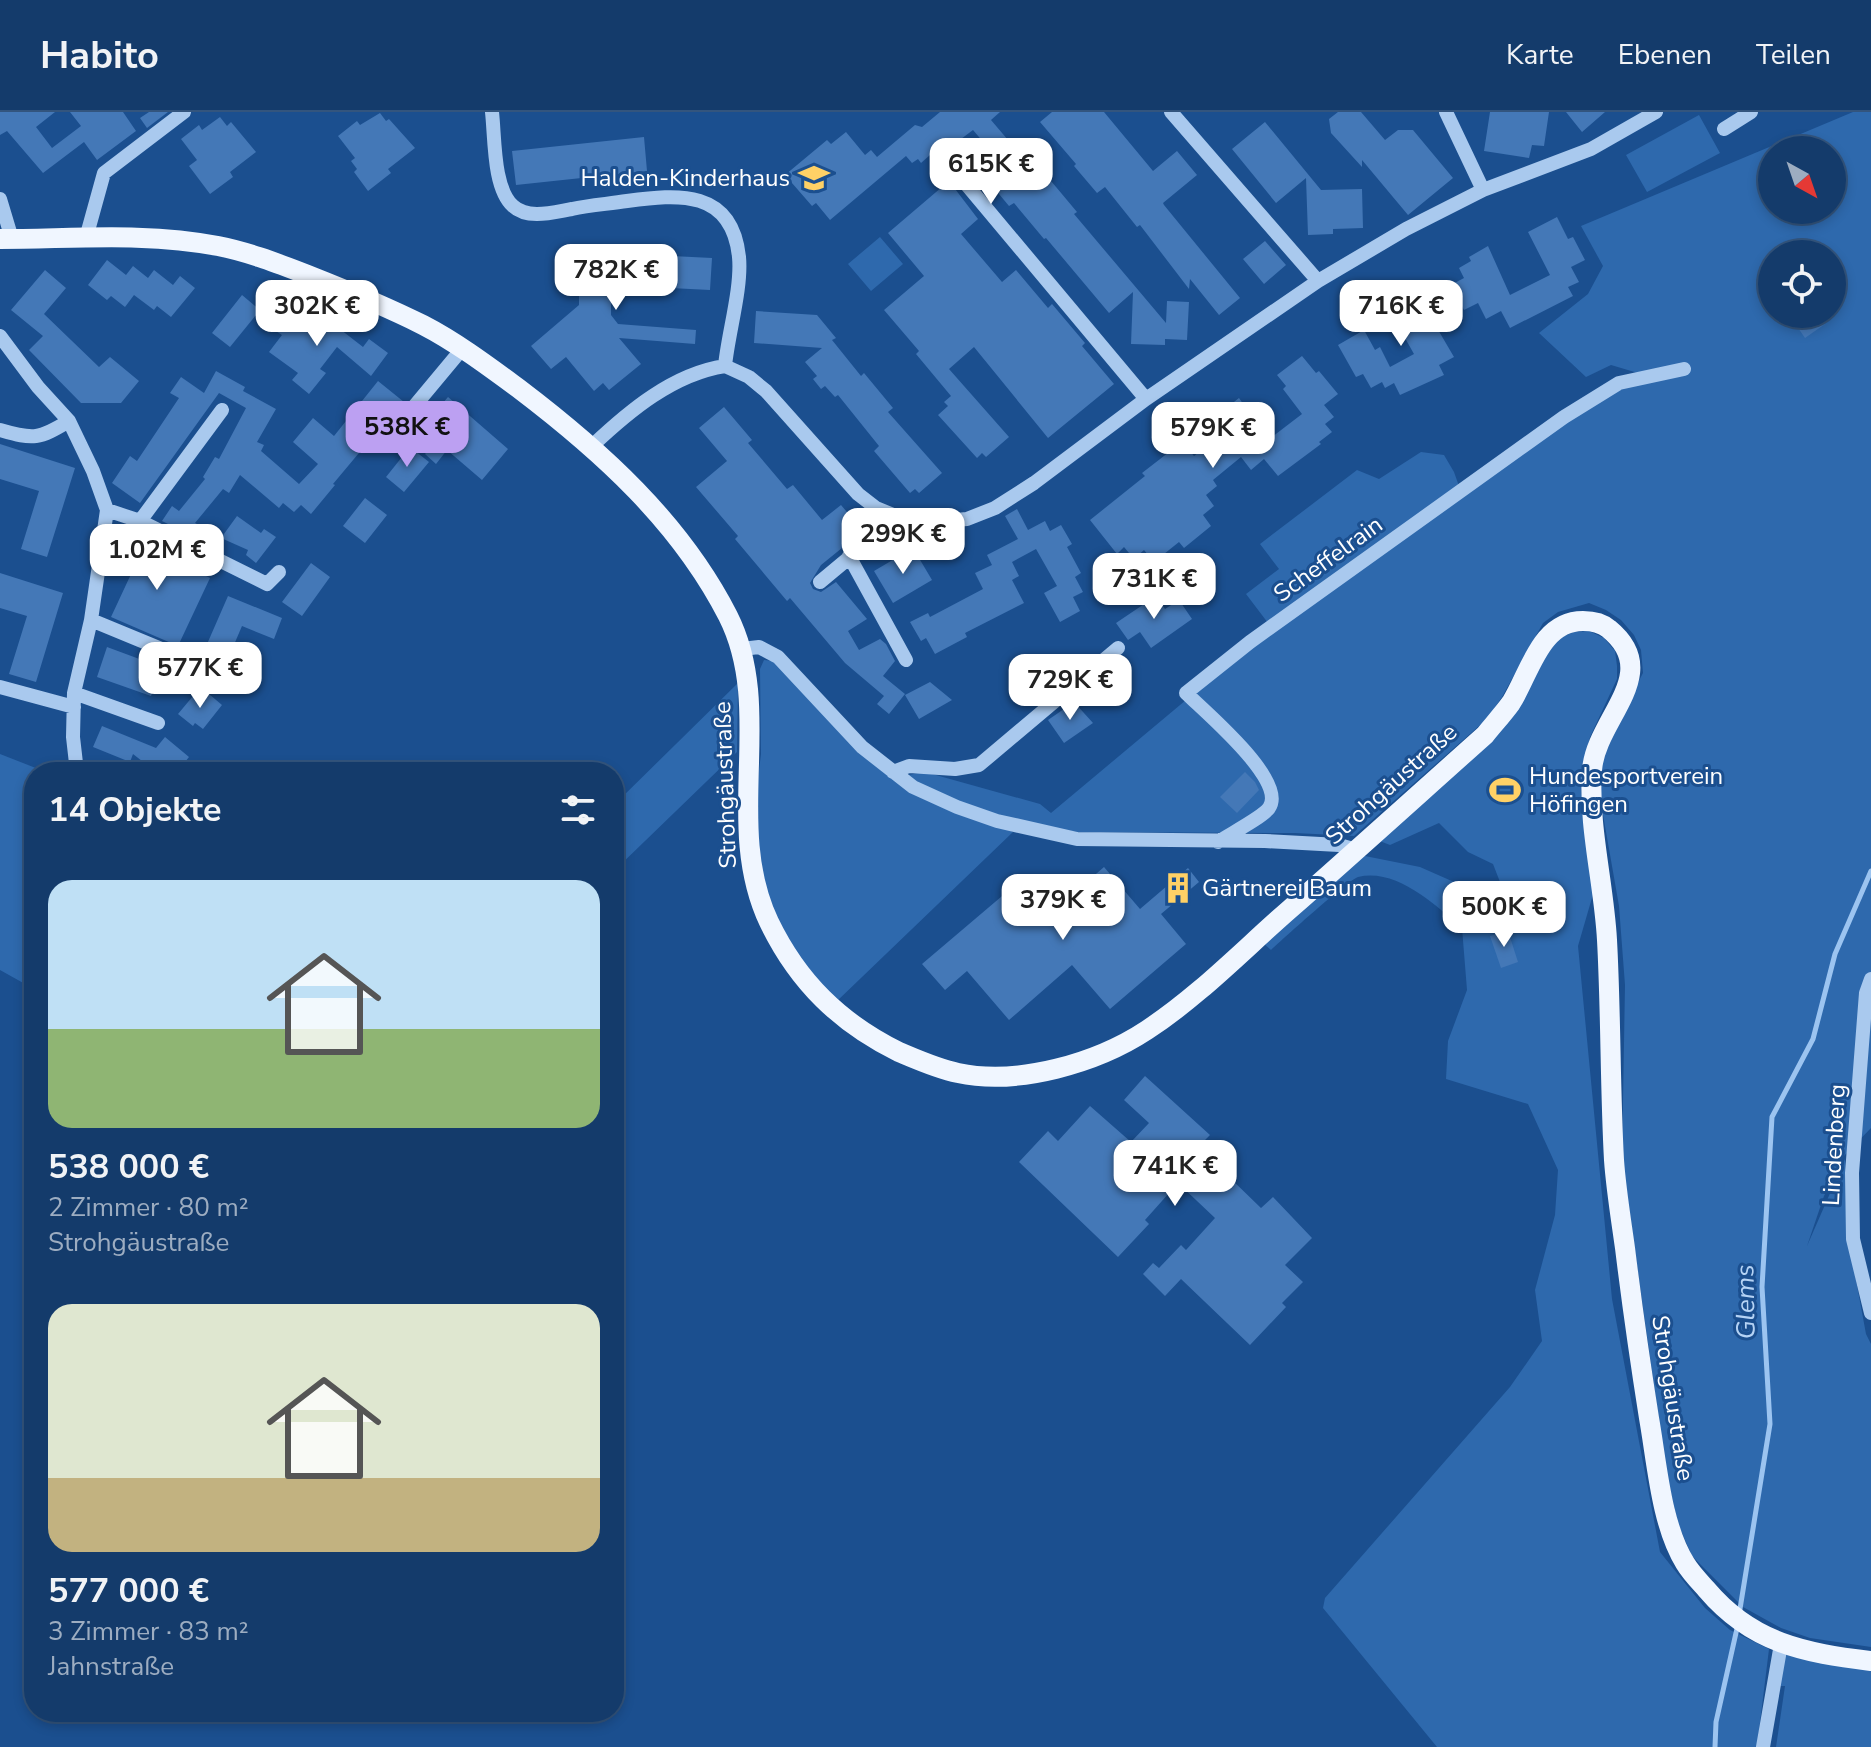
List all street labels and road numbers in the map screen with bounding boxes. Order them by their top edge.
street label: Scheffelrain [1267,508,1389,610]
street label: Strohgäustraße [706,701,744,869]
street label: Strohgäustraße [1318,716,1464,852]
street label: Lindenberg [1815,1083,1853,1207]
street label: Strohgäustraße [1644,1313,1702,1483]

